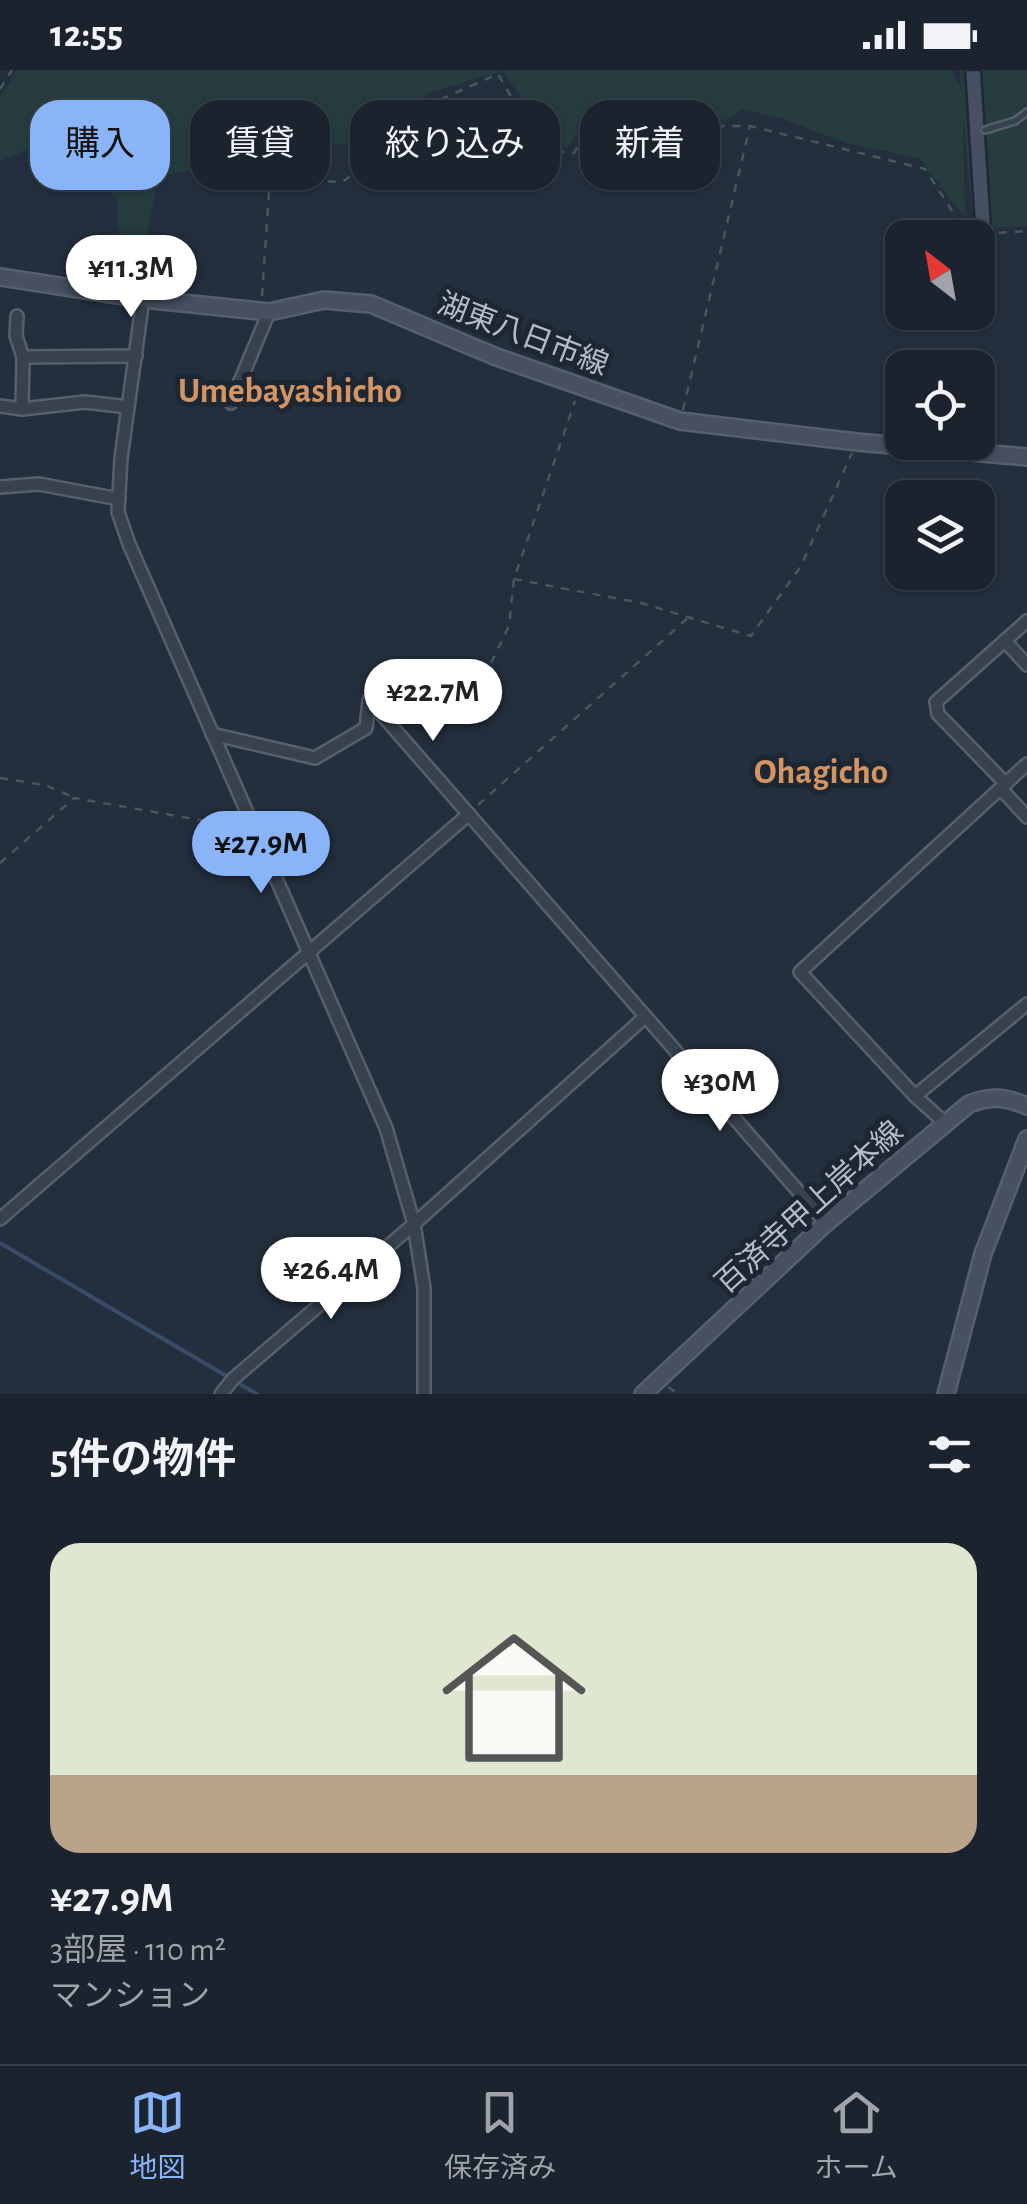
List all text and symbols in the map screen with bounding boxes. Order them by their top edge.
text: 12:55 [50,16,123,54]
chip: 購入 [30,100,170,190]
chip: 賃貸 [190,100,330,190]
chip: 絞り込み [350,100,560,190]
chip: 新着 [580,100,720,190]
north arrow [885,220,995,330]
map controls [885,220,995,590]
pin: ¥11.3M [50,235,212,320]
text: ¥11.3M [88,251,174,283]
street label: 湖東八日市線 [433,287,613,381]
button: locate [885,350,995,460]
district label: Umebayashicho [178,374,402,409]
button: layers [885,480,995,590]
pin: ¥22.7M [352,659,514,744]
text: ¥22.7M [386,675,480,707]
district label: Ohagicho [754,755,888,790]
pin: ¥27.9M [180,811,342,896]
text: ¥27.9M [214,827,308,859]
pin: ¥30M [661,1049,779,1134]
text: ¥30M [684,1065,756,1097]
street label: 百済寺甲上岸本線 [709,1115,909,1299]
pin: ¥26.4M [250,1237,412,1322]
text: ¥26.4M [283,1253,379,1285]
icon: filters [922,1427,977,1482]
text: 5件の物件 [50,1439,236,1481]
icon: home [424,1608,604,1788]
text: ¥27.9M [50,1877,173,1919]
text: 3部屋 · 110 m² [50,1934,226,1966]
text: マンション [50,1980,210,2012]
tab: 地図 [129,2085,185,2186]
tab: 保存済み [444,2085,556,2186]
tab: ホーム [815,2085,898,2186]

